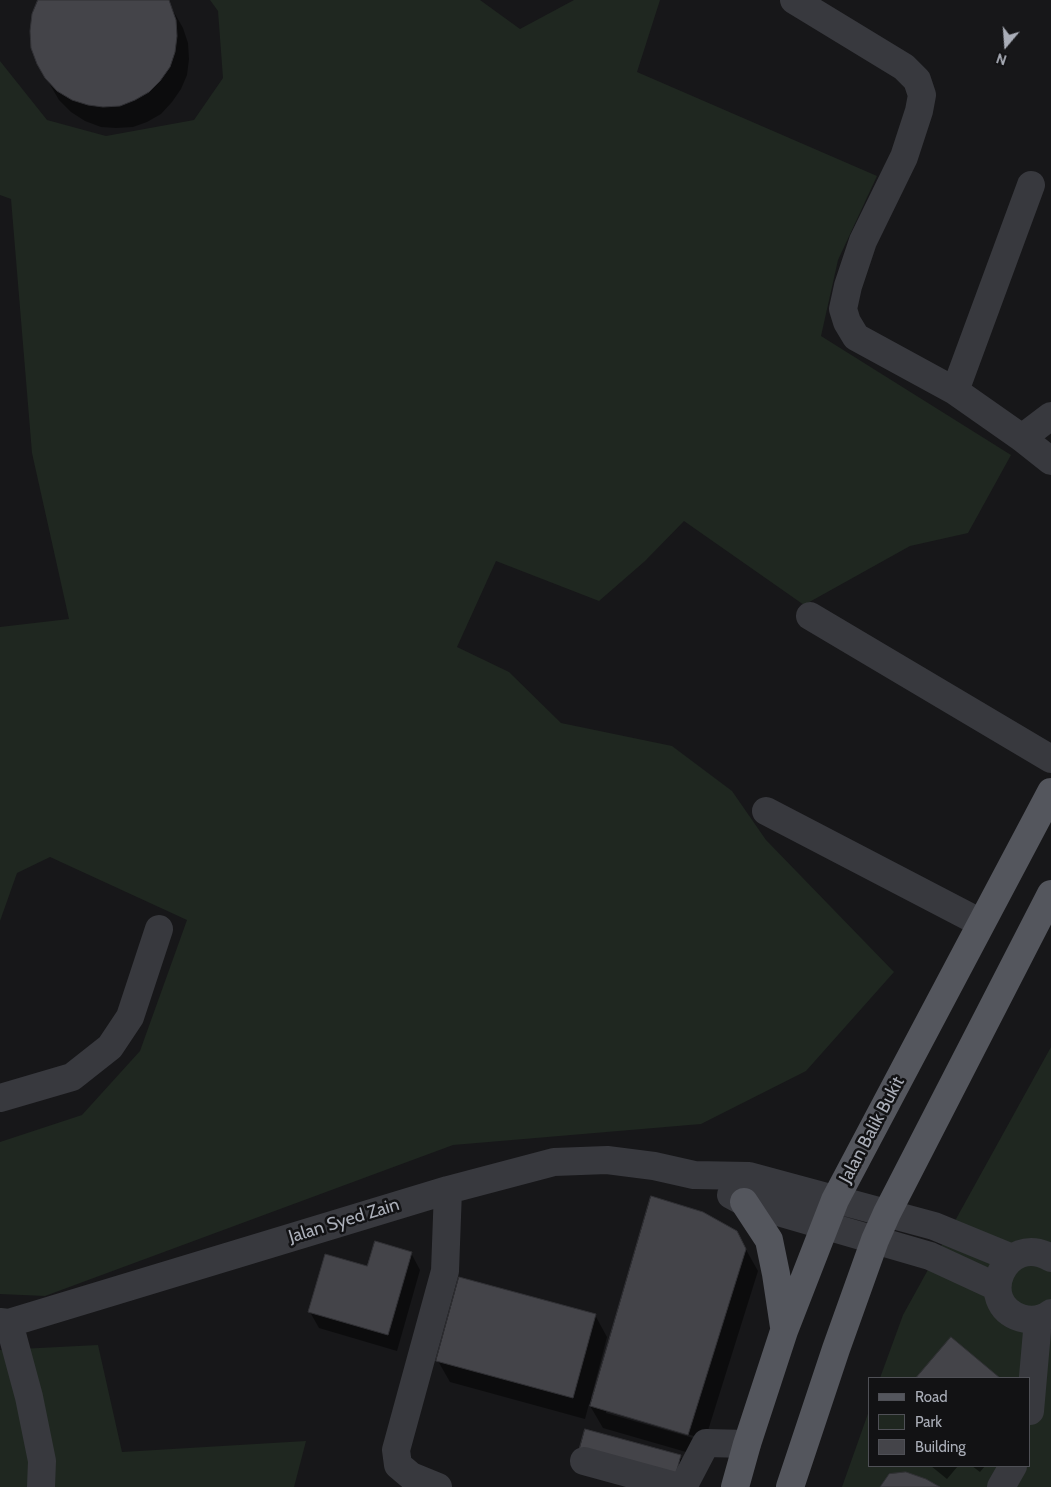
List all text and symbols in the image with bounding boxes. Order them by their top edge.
north arrow [981,20,1031,70]
text: N [994,49,1009,69]
street label: Jalan Balik Bukit [835,1073,909,1187]
street label: Jalan Syed Zain [286,1194,402,1248]
legend [868,1377,1031,1467]
text: Road [915,1388,948,1406]
text: Park [915,1413,942,1431]
text: Building [915,1438,966,1456]

